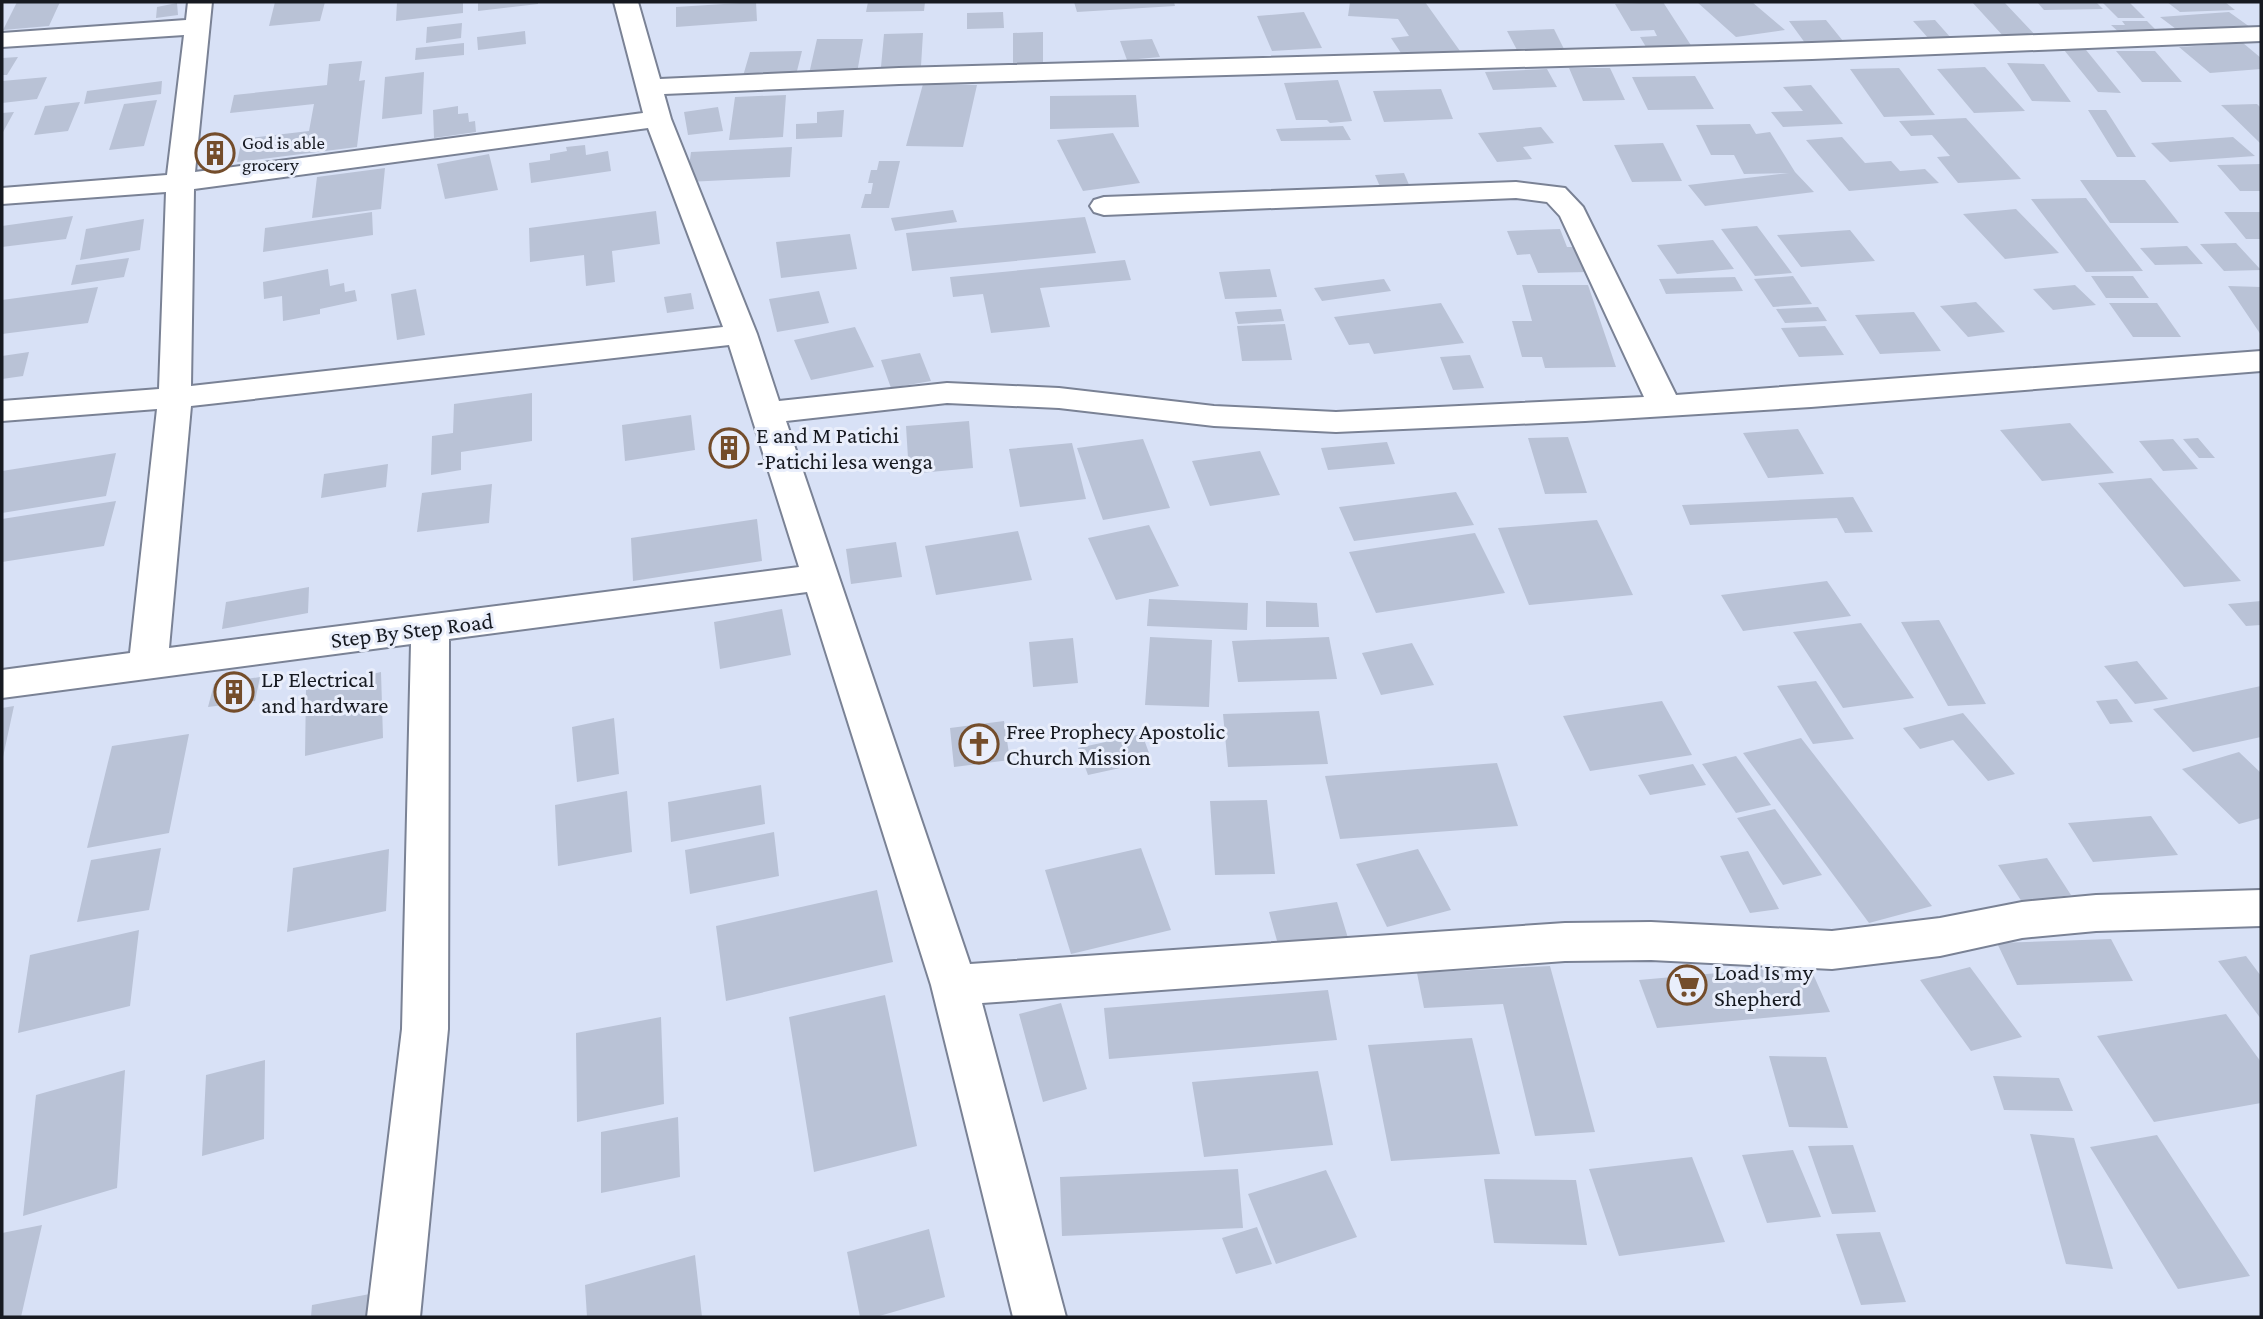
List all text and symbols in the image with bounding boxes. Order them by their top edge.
building icon: God is able grocery [194,132,236,174]
place label: God is able grocery [242,132,325,175]
place label: E and M Patichi -Patichi lesa wenga [756,422,933,474]
building icon: E and M Patichi -Patichi lesa wenga [708,427,750,469]
street label: Step By Step Road [329,607,495,653]
place label: LP Electrical and hardware [261,666,388,718]
building icon: LP Electrical and hardware [213,671,255,713]
place label: Free Prophecy Apostolic Church Mission [1006,718,1226,770]
church icon: Free Prophecy Apostolic Church Mission [958,723,1000,765]
place label: Load Is my Shepherd [1714,959,1814,1011]
supermarket icon: Load Is my Shepherd [1666,964,1708,1006]

